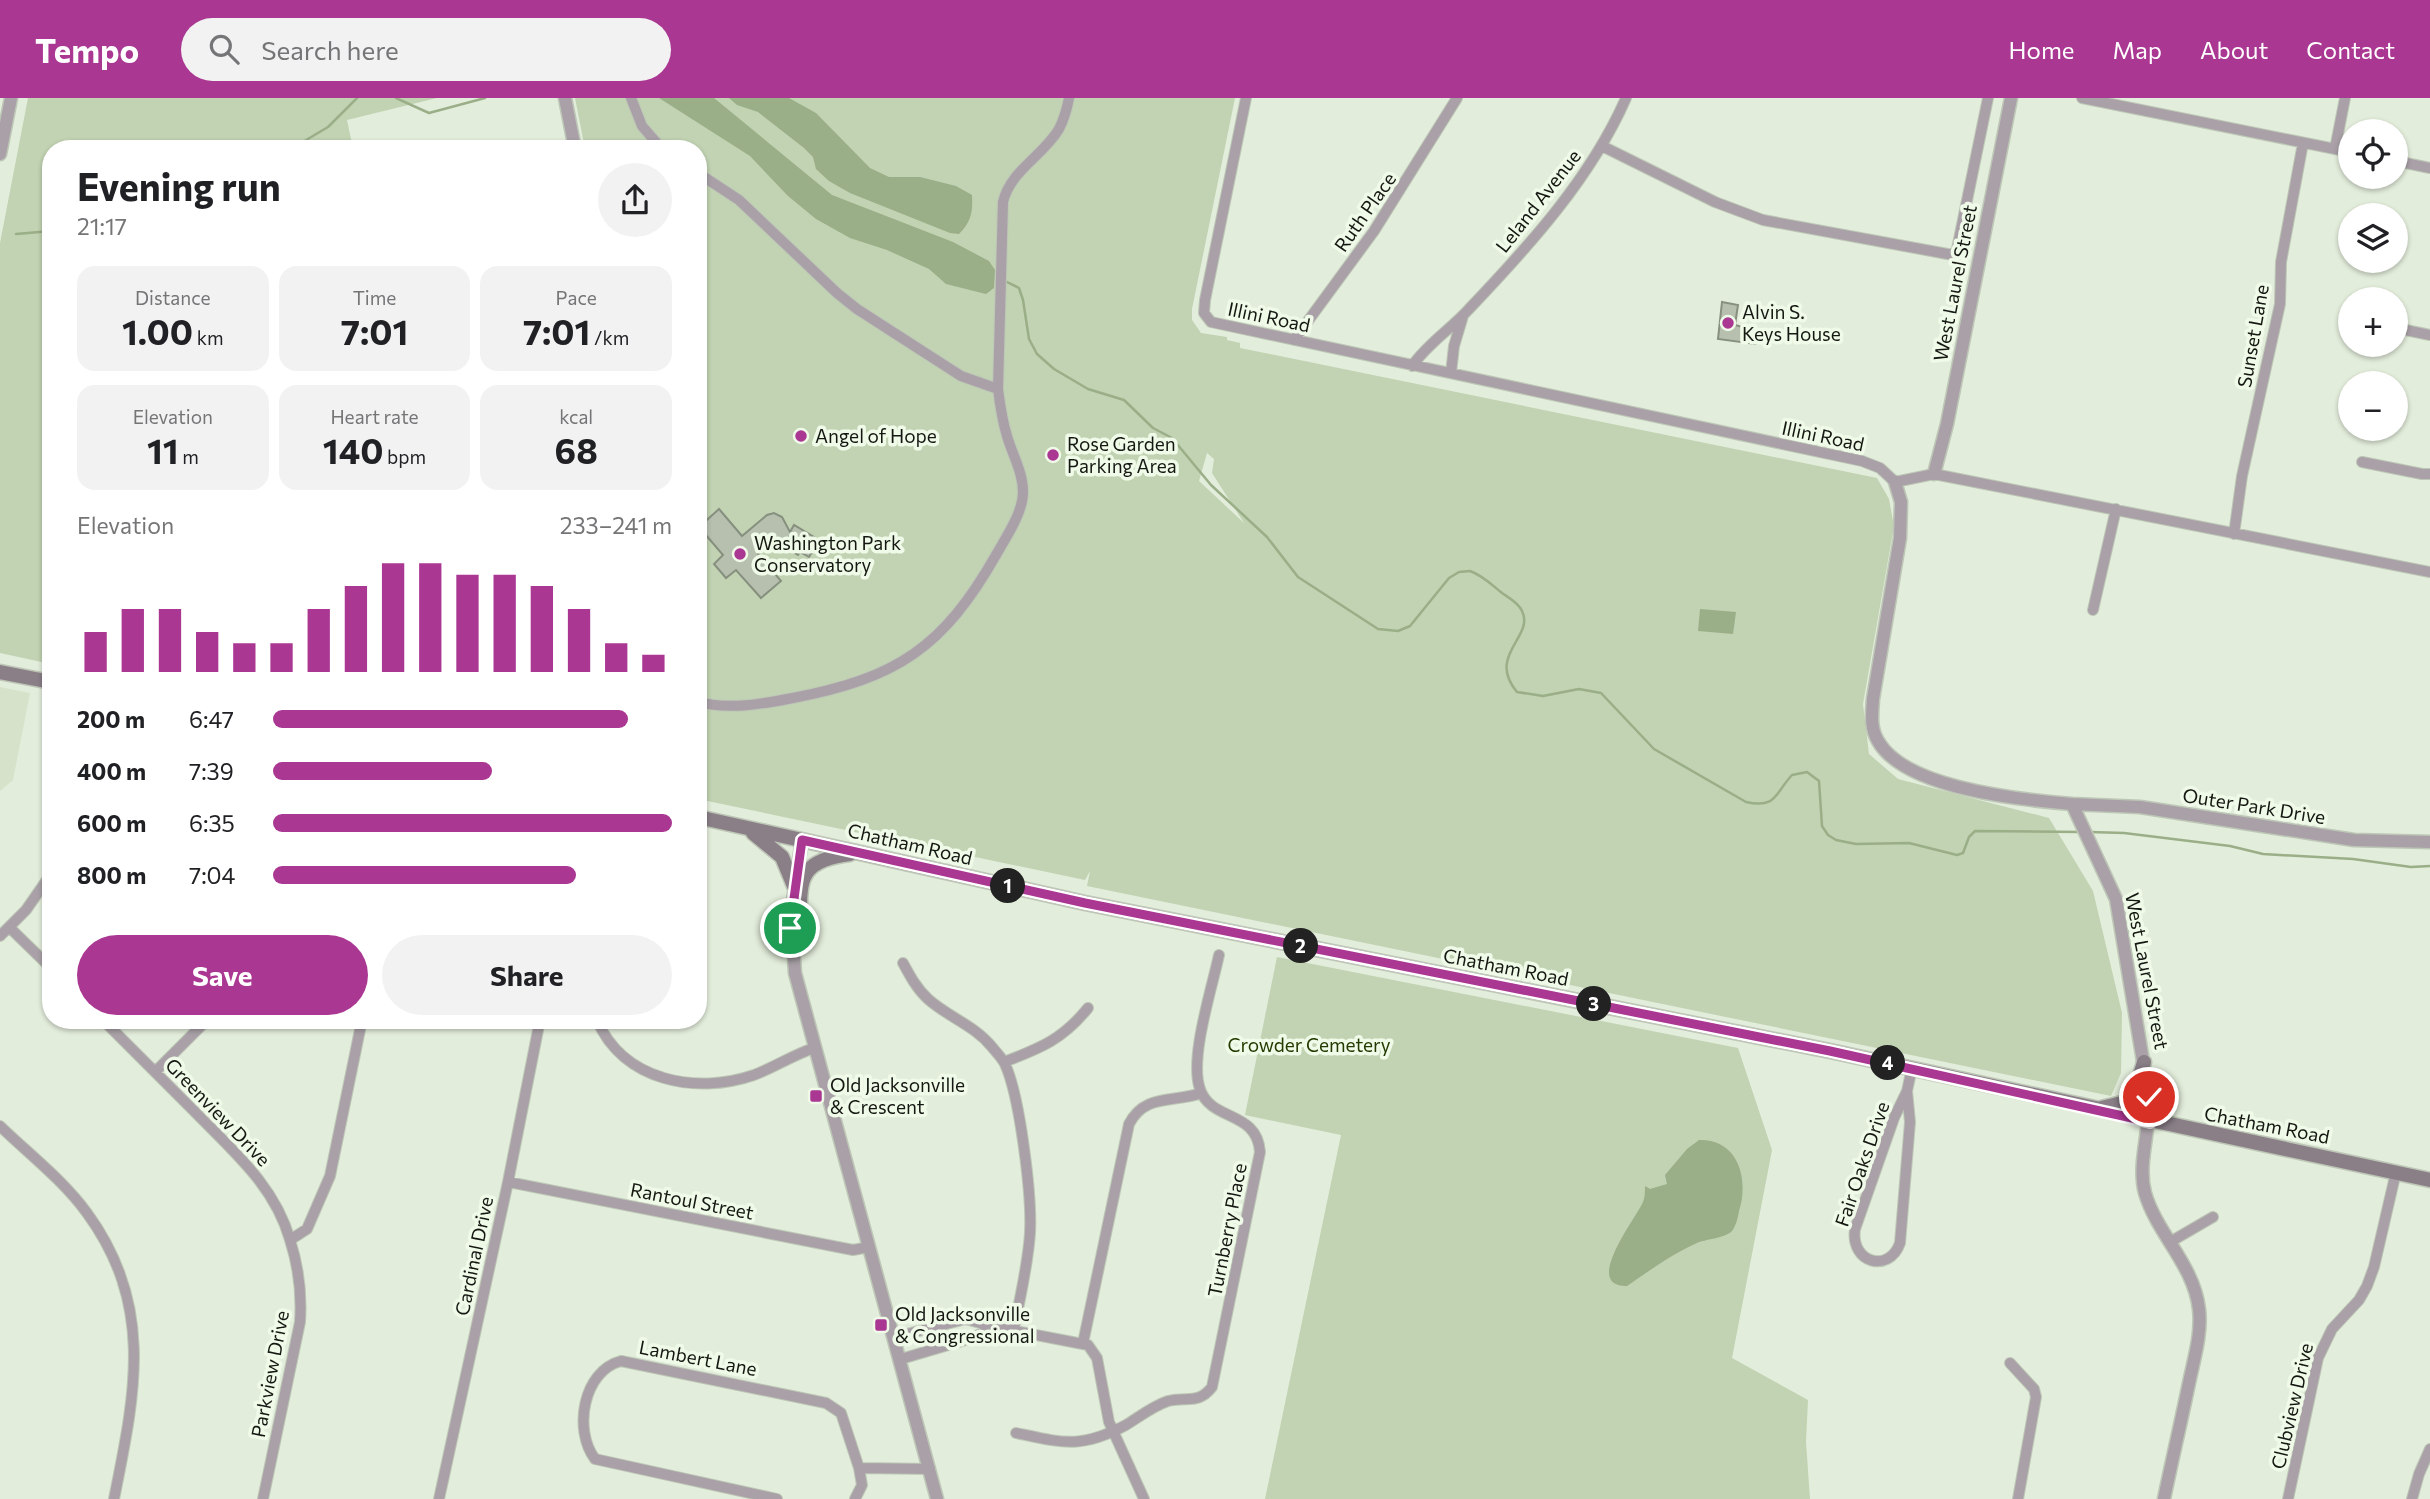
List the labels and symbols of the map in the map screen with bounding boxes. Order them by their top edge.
street label: Leland Avenue [1490,145,1585,257]
street label: Ruth Place [1329,168,1400,256]
street label: West Laurel Street [1928,202,1981,363]
street label: Sunset Lane [2232,283,2273,389]
street label: Illini Road [1226,297,1312,336]
place label: Alvin S. Keys House [1742,300,1841,345]
marker: Alvin S. Keys House [1720,315,1736,331]
street label: Illini Road [1780,416,1866,455]
place label: Angel of Hope [815,424,937,447]
marker: Angel of Hope [793,428,809,444]
place label: Rose Garden Parking Area [1067,432,1177,477]
marker: Rose Garden Parking Area [1045,447,1061,463]
place label: Washington Park Conservatory [754,531,901,576]
marker: Washington Park Conservatory [732,546,748,562]
street label: Outer Park Drive [2181,783,2327,828]
street label: Chatham Road [846,818,975,869]
pin: 1 [990,868,1026,904]
street label: West Laurel Street [2121,891,2174,1051]
pin [760,898,820,958]
pin: 2 [1284,928,1318,964]
street label: Chatham Road [1442,943,1571,990]
pin: 3 [1576,986,1612,1021]
park label: Crowder Cemetery [1227,1033,1391,1056]
pin: 4 [1870,1046,1906,1080]
street label: Greenview Drive [161,1053,276,1170]
pin [2119,1067,2179,1127]
place label: Old Jacksonville & Crescent [830,1073,965,1118]
marker: Old Jacksonville & Crescent [808,1088,824,1104]
street label: Fair Oaks Drive [1829,1098,1894,1229]
street label: Chatham Road [2203,1101,2332,1148]
street label: Turnberry Place [1202,1161,1251,1299]
street label: Rantoul Street [628,1177,756,1224]
street label: Cardinal Drive [450,1194,497,1318]
place label: Old Jacksonville & Congressional [895,1302,1035,1347]
street label: Parkview Drive [246,1308,293,1439]
marker: Old Jacksonville & Congressional [873,1317,889,1333]
street label: Lambert Lane [637,1335,759,1380]
street label: Clubview Drive [2266,1341,2317,1471]

